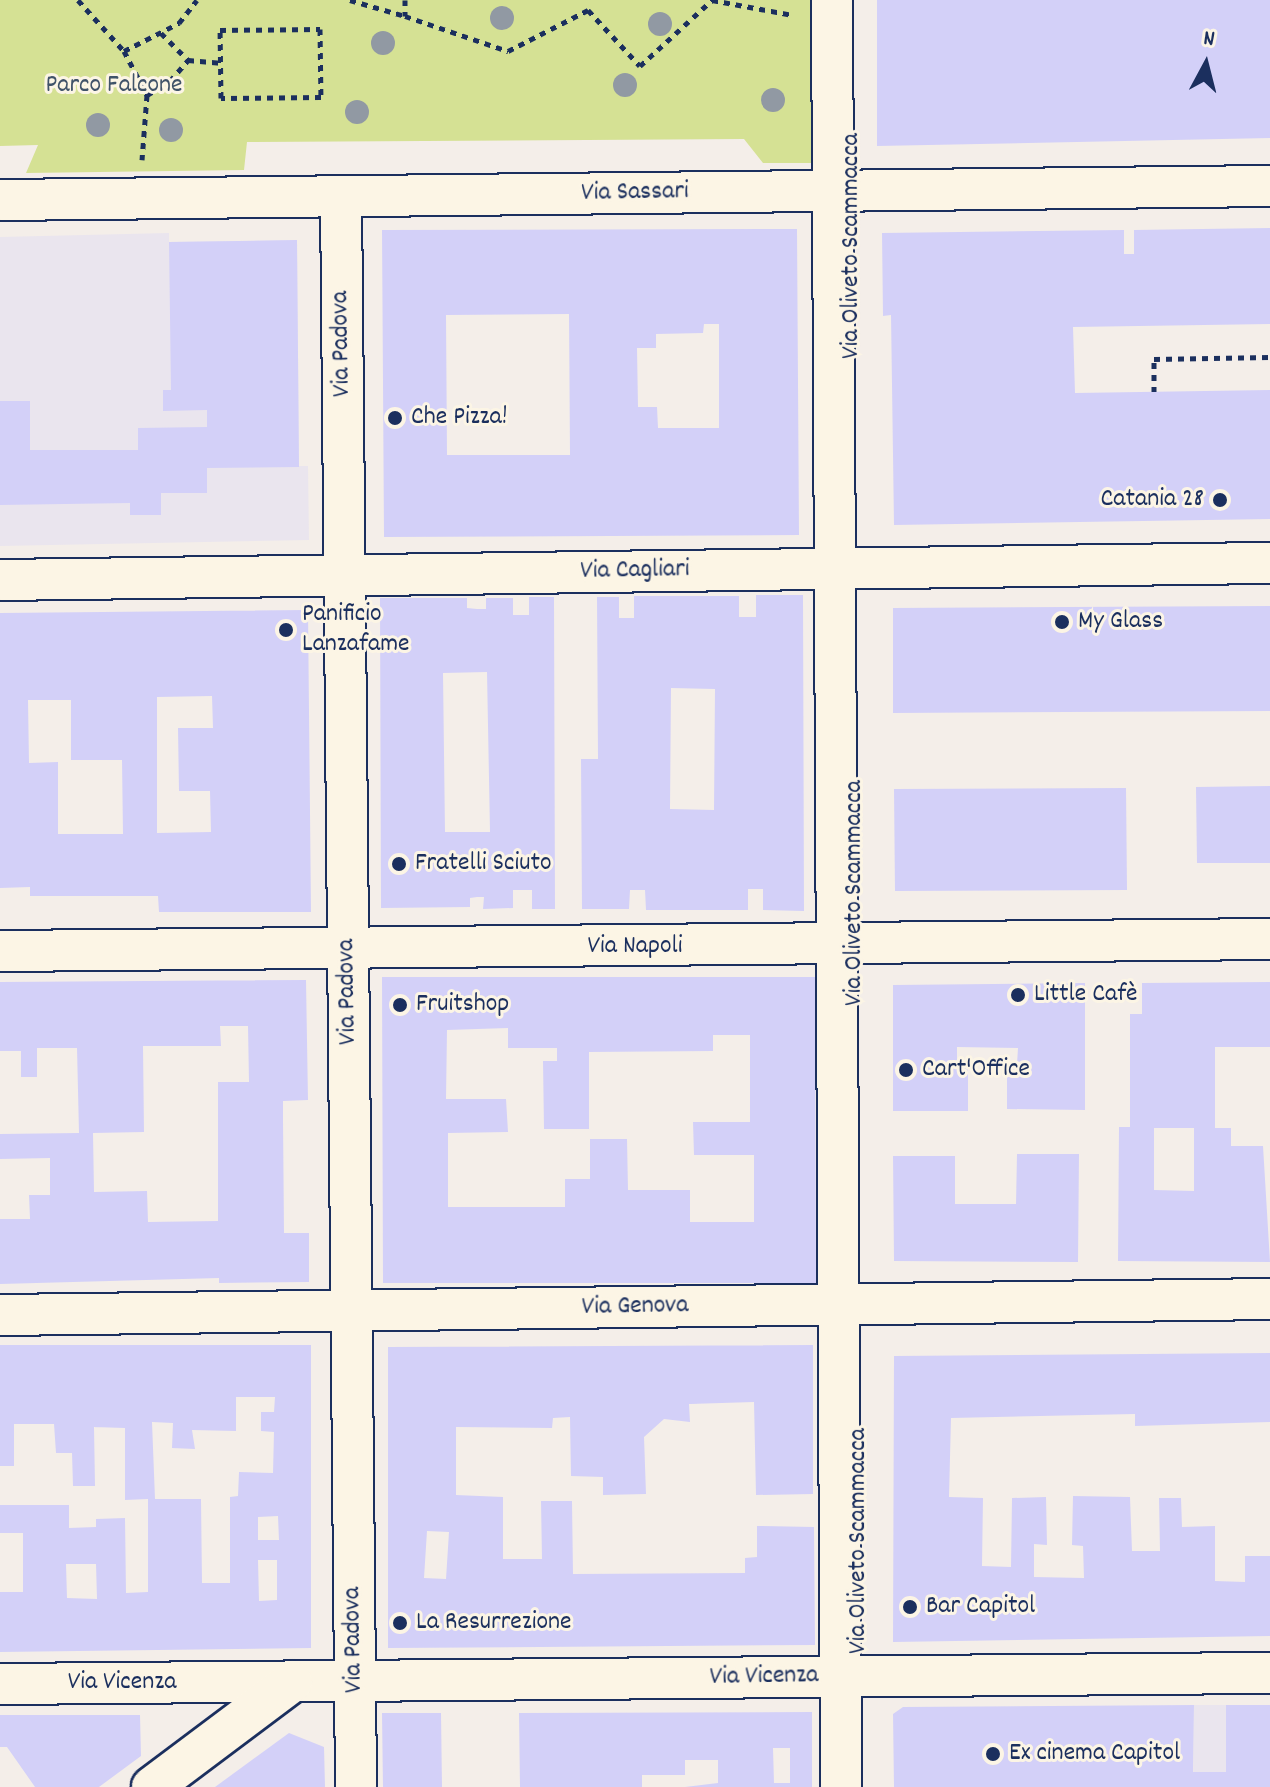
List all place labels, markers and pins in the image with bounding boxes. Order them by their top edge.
place label: Che Pizza! [411,402,507,434]
marker: Che Pizza! [386,409,404,427]
place label: Catania 28 [1100,484,1204,516]
marker: Catania 28 [1211,491,1229,509]
place label: Panificio Lanzafame [302,599,410,660]
place label: My Glass [1078,606,1163,638]
marker: My Glass [1053,613,1071,631]
marker: Panificio Lanzafame [277,621,295,639]
place label: Fratelli Sciuto [415,848,552,880]
marker: Fratelli Sciuto [390,855,408,873]
place label: Little Cafè [1034,979,1138,1011]
marker: Little Cafè [1009,986,1027,1004]
place label: Fruitshop [416,989,509,1021]
marker: Fruitshop [391,996,409,1014]
place label: Cart'Office [922,1054,1030,1086]
marker: Cart'Office [897,1061,915,1079]
place label: Bar Capitol [926,1591,1035,1623]
marker: Bar Capitol [901,1598,919,1616]
place label: La Resurrezione [416,1607,571,1639]
marker: La Resurrezione [391,1614,409,1632]
place label: Ex cinema Capitol [1009,1738,1180,1770]
marker: Ex cinema Capitol [984,1745,1002,1763]

